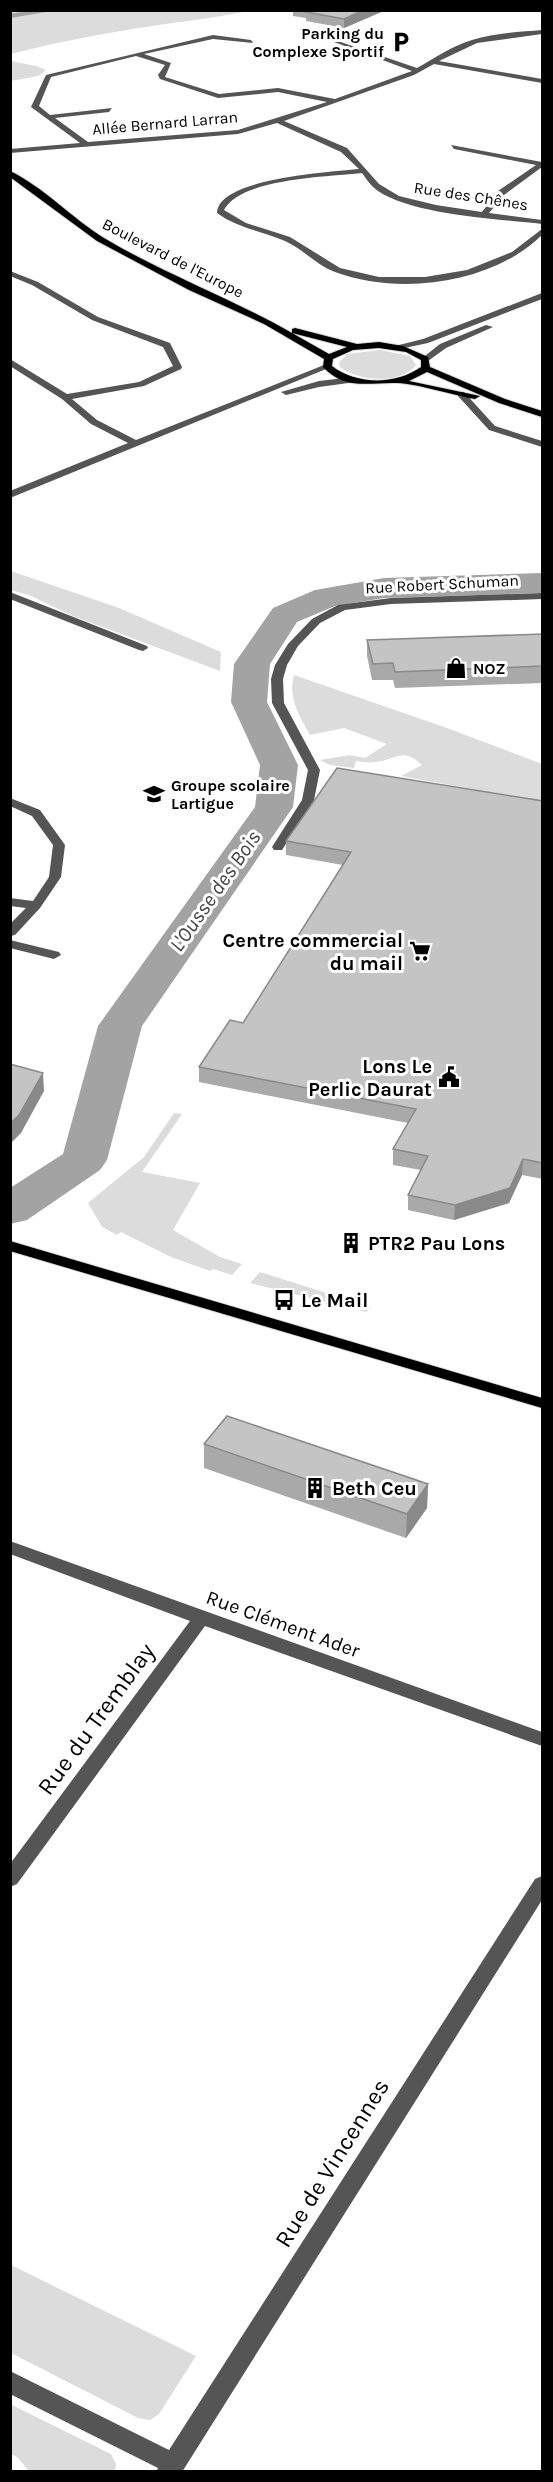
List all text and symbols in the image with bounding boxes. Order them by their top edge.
place label: Parking du Complexe Sportif [252,24,384,61]
parking icon: Parking du Complexe Sportif [389,30,413,54]
street label: Allée Bernard Larran [91,107,239,139]
street label: Rue des Chênes [413,178,529,214]
street label: Boulevard de l'Europe [99,214,247,302]
street label: Rue Robert Schuman [365,570,519,598]
shop icon: NOZ [444,656,468,680]
place label: NOZ [473,659,505,678]
place label: Groupe scolaire Lartigue [171,776,290,813]
school or university icon: Groupe scolaire Lartigue [142,782,166,806]
water label: L'Ousse des Bois [164,826,266,956]
place label: Centre commercial du mail [223,929,403,975]
supermarket icon: Centre commercial du mail [408,939,432,963]
place label: Lons Le Perlic Daurat [308,1055,432,1101]
public building icon: Lons Le Perlic Daurat [437,1065,461,1089]
building icon: PTR2 Pau Lons [339,1231,363,1255]
place label: PTR2 Pau Lons [368,1232,505,1255]
bus stop icon: Le Mail [272,1288,296,1312]
place label: Le Mail [301,1289,368,1312]
building icon: Beth Ceu [303,1476,327,1500]
place label: Beth Ceu [332,1477,417,1500]
street label: Rue Clément Ader [203,1586,364,1663]
street label: Rue du Tremblay [32,1638,160,1800]
street label: Rue de Vincennes [269,2074,395,2252]

